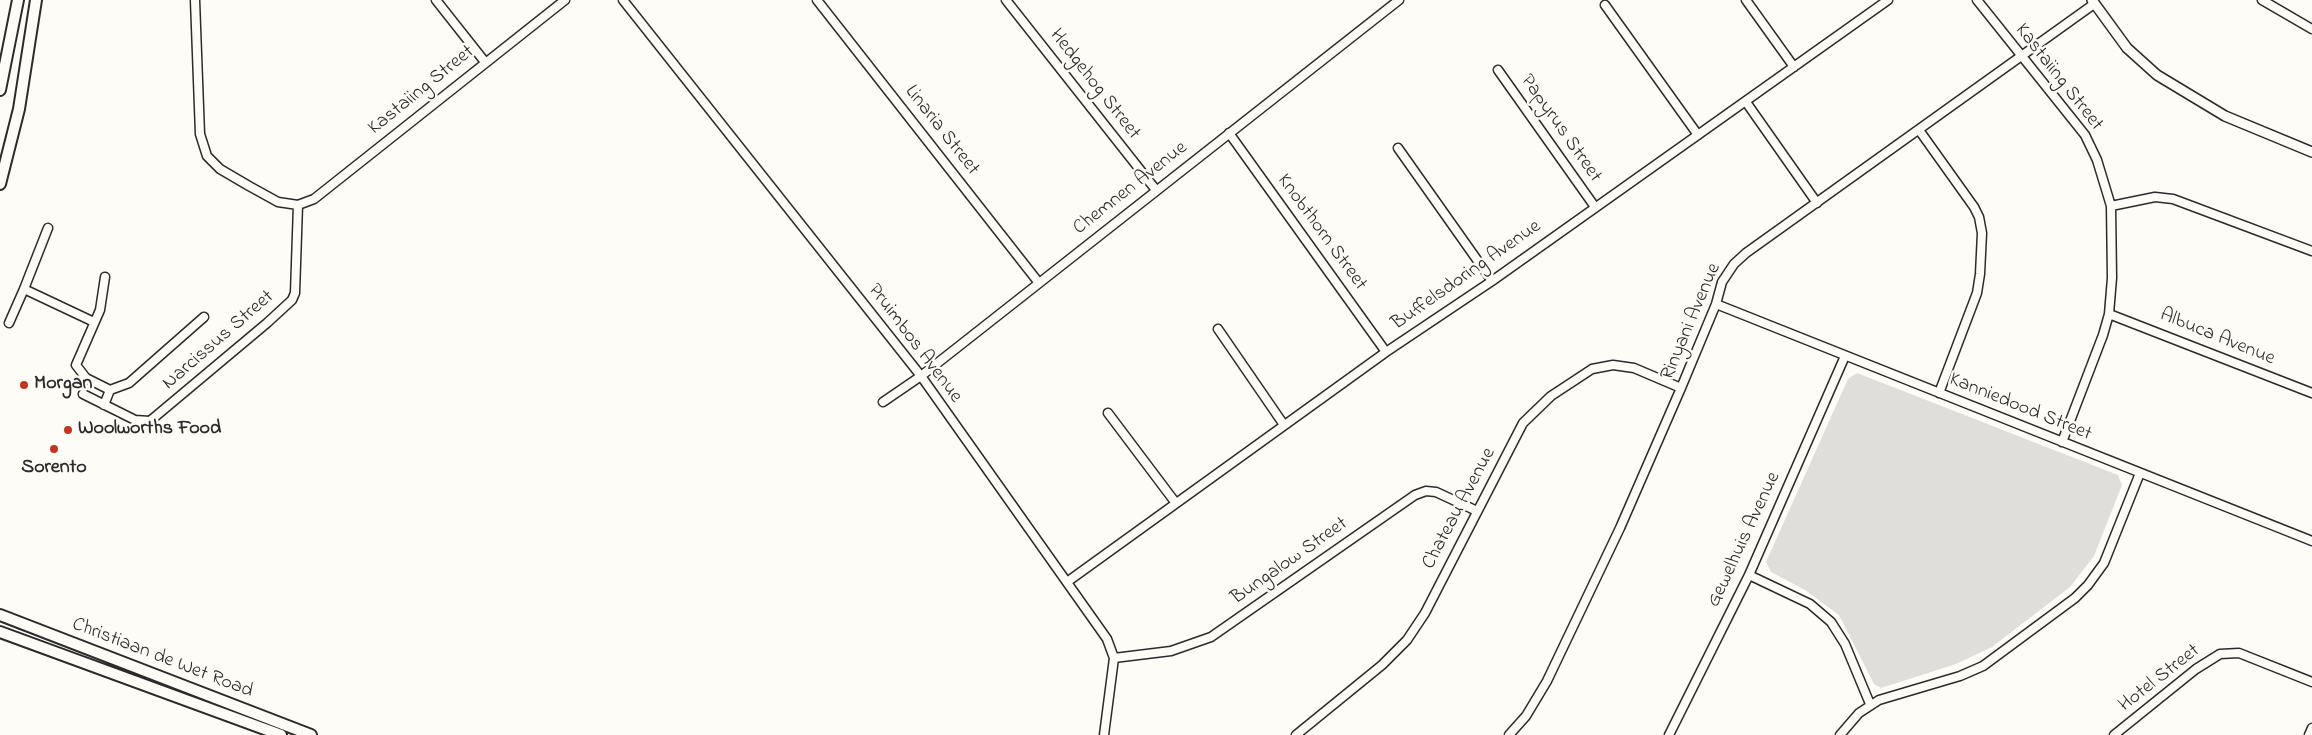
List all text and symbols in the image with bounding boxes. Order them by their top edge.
street label: Kastaiing Street [2009,20,2107,136]
street label: Hedgehog Street [1043,25,1145,145]
street label: Kastaiing Street [364,41,480,141]
street label: Papyrus Street [1514,70,1606,188]
street label: Linaria Street [898,81,984,181]
street label: Chemnen Avenue [1069,137,1193,241]
street label: Knobthorn Street [1271,170,1371,296]
street label: Buffelsdoring Avenue [1388,215,1546,337]
street label: Rinyani Avenue [1657,260,1727,384]
street label: Pruimbos Avenue [861,280,967,408]
street label: Narcissus Street [158,286,280,396]
street label: Albuca Avenue [2156,304,2278,372]
street label: Kanniedood Street [1945,369,2095,447]
place label: Morgan [34,373,92,397]
marker: Morgan [18,379,30,391]
place label: Woolworths Food [78,418,221,442]
marker: Woolworths Food [62,424,74,436]
marker: Sorento [48,443,60,455]
street label: Chateau Avenue [1418,444,1502,574]
place label: Sorento [21,457,87,481]
street label: Gewelhuis Avenue [1703,469,1787,611]
street label: Bungalow Street [1227,513,1353,611]
street label: Christiaan de Wet Road [68,613,256,705]
street label: Hotel Street [2115,640,2205,718]

